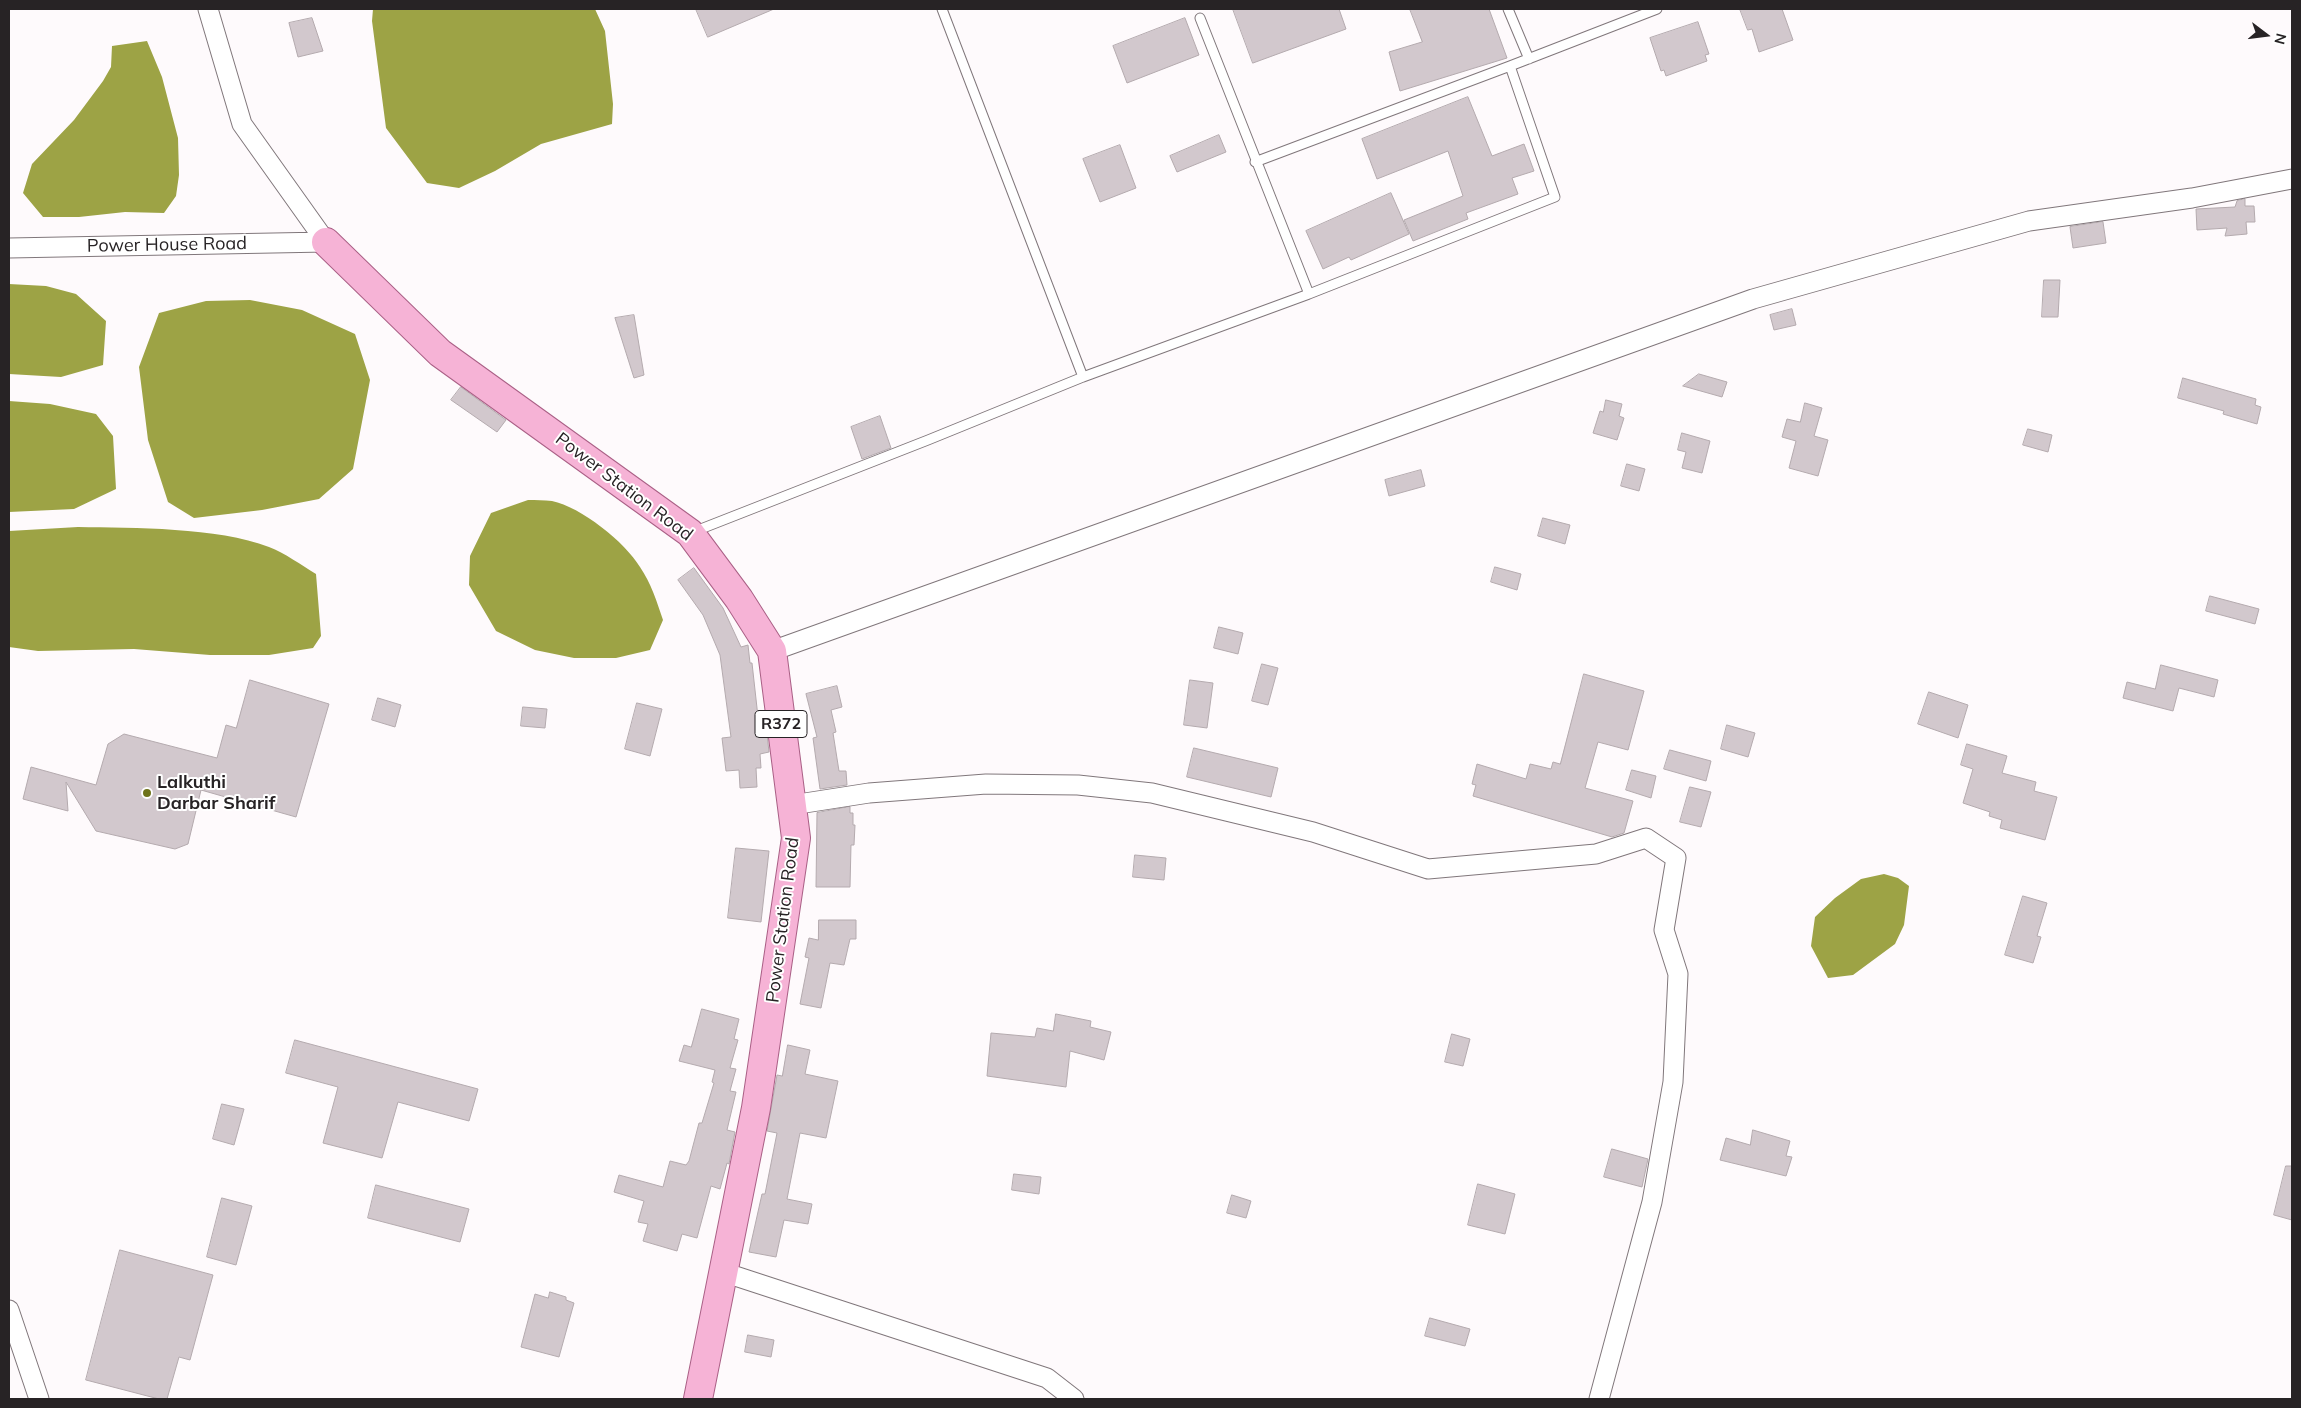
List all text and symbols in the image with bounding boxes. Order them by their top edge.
north arrow [2241,10,2291,60]
text: N [2270,31,2291,46]
street label: Power House Road [87,233,247,257]
street label: Power Station Road [551,428,697,546]
road number: R372 [755,711,807,738]
place label: Lalkuthi Darbar Sharif [157,772,275,814]
marker: Lalkuthi Darbar Sharif [141,787,153,799]
street label: Power Station Road [762,836,804,1004]

